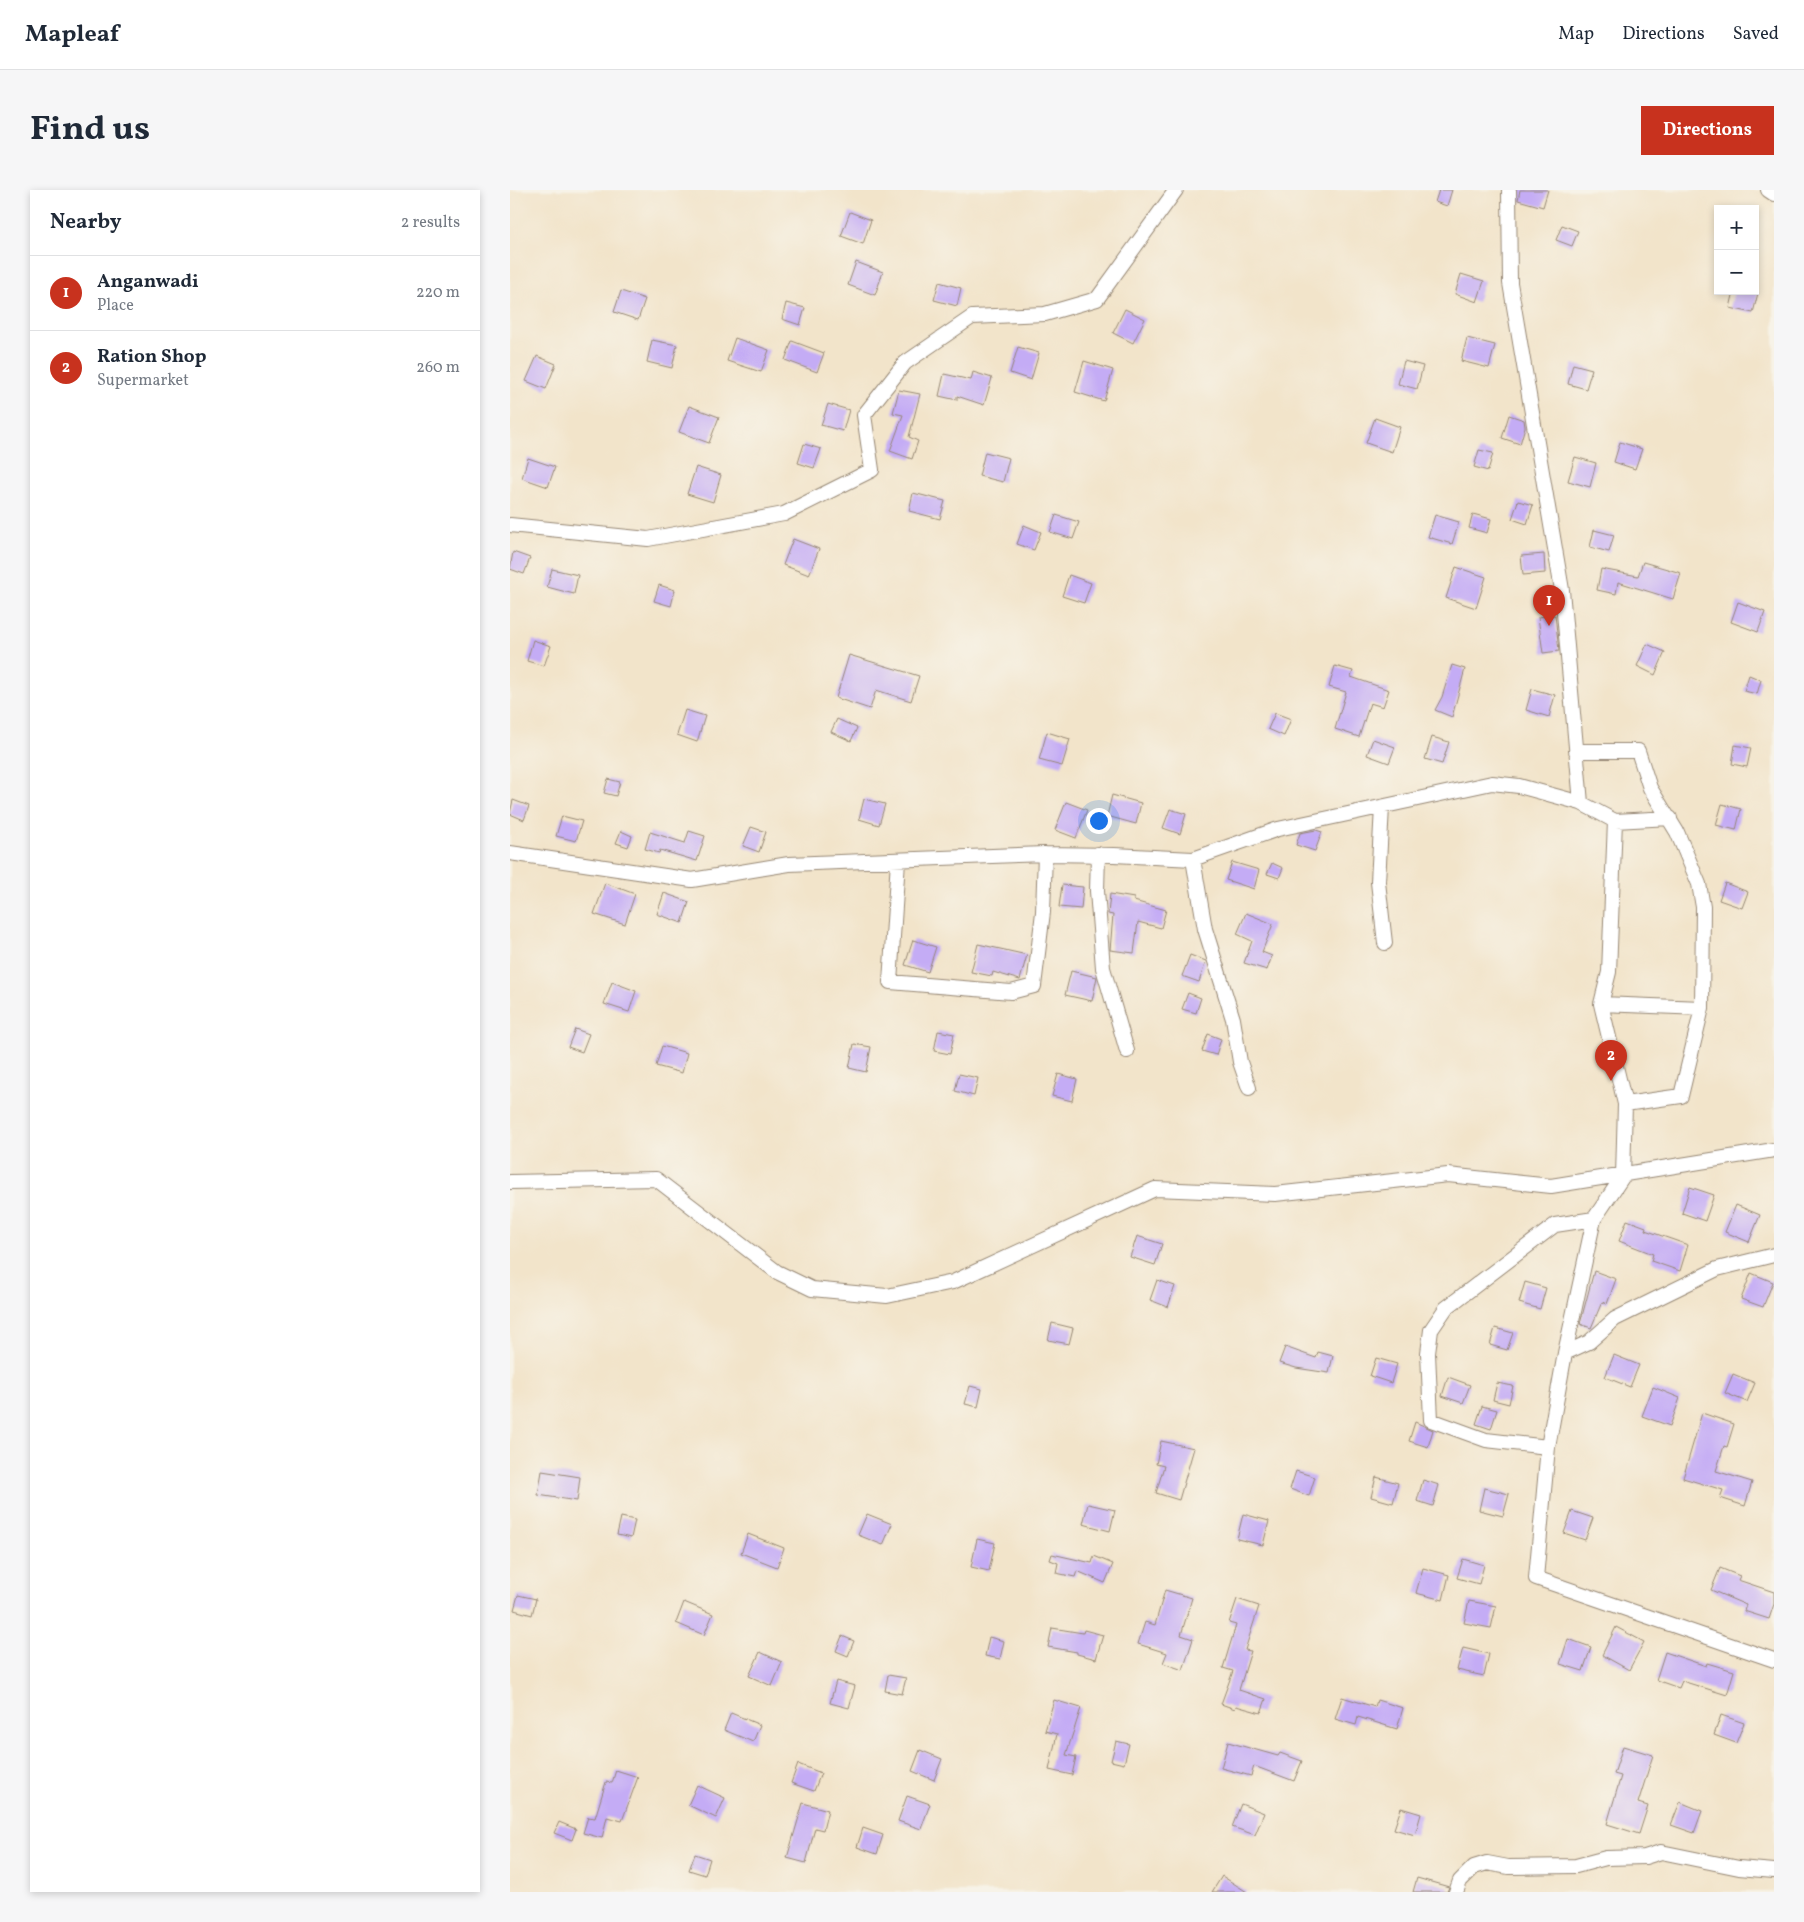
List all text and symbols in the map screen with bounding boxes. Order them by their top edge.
text: Mapleaf [25,18,119,52]
text: Map [1558,22,1594,47]
text: Directions [1622,22,1705,47]
text: Saved [1733,22,1779,47]
text: Find us [30,106,150,154]
button: Directions [1641,106,1774,155]
map controls [1714,205,1759,295]
button: + [1714,205,1759,250]
text: Nearby [50,208,121,237]
text: 2 results [401,212,460,234]
button: − [1714,250,1759,295]
text: Anganwadi [97,269,199,295]
text: 1 [63,282,69,304]
text: 220 m [416,282,460,304]
text: Place [97,295,134,317]
text: Ration Shop [97,344,206,370]
text: 2 [62,357,70,379]
text: 260 m [416,357,460,379]
text: Supermarket [97,370,189,392]
pin: 1 [1533,585,1565,626]
your location [1086,808,1112,834]
pin: 2 [1595,1040,1627,1081]

